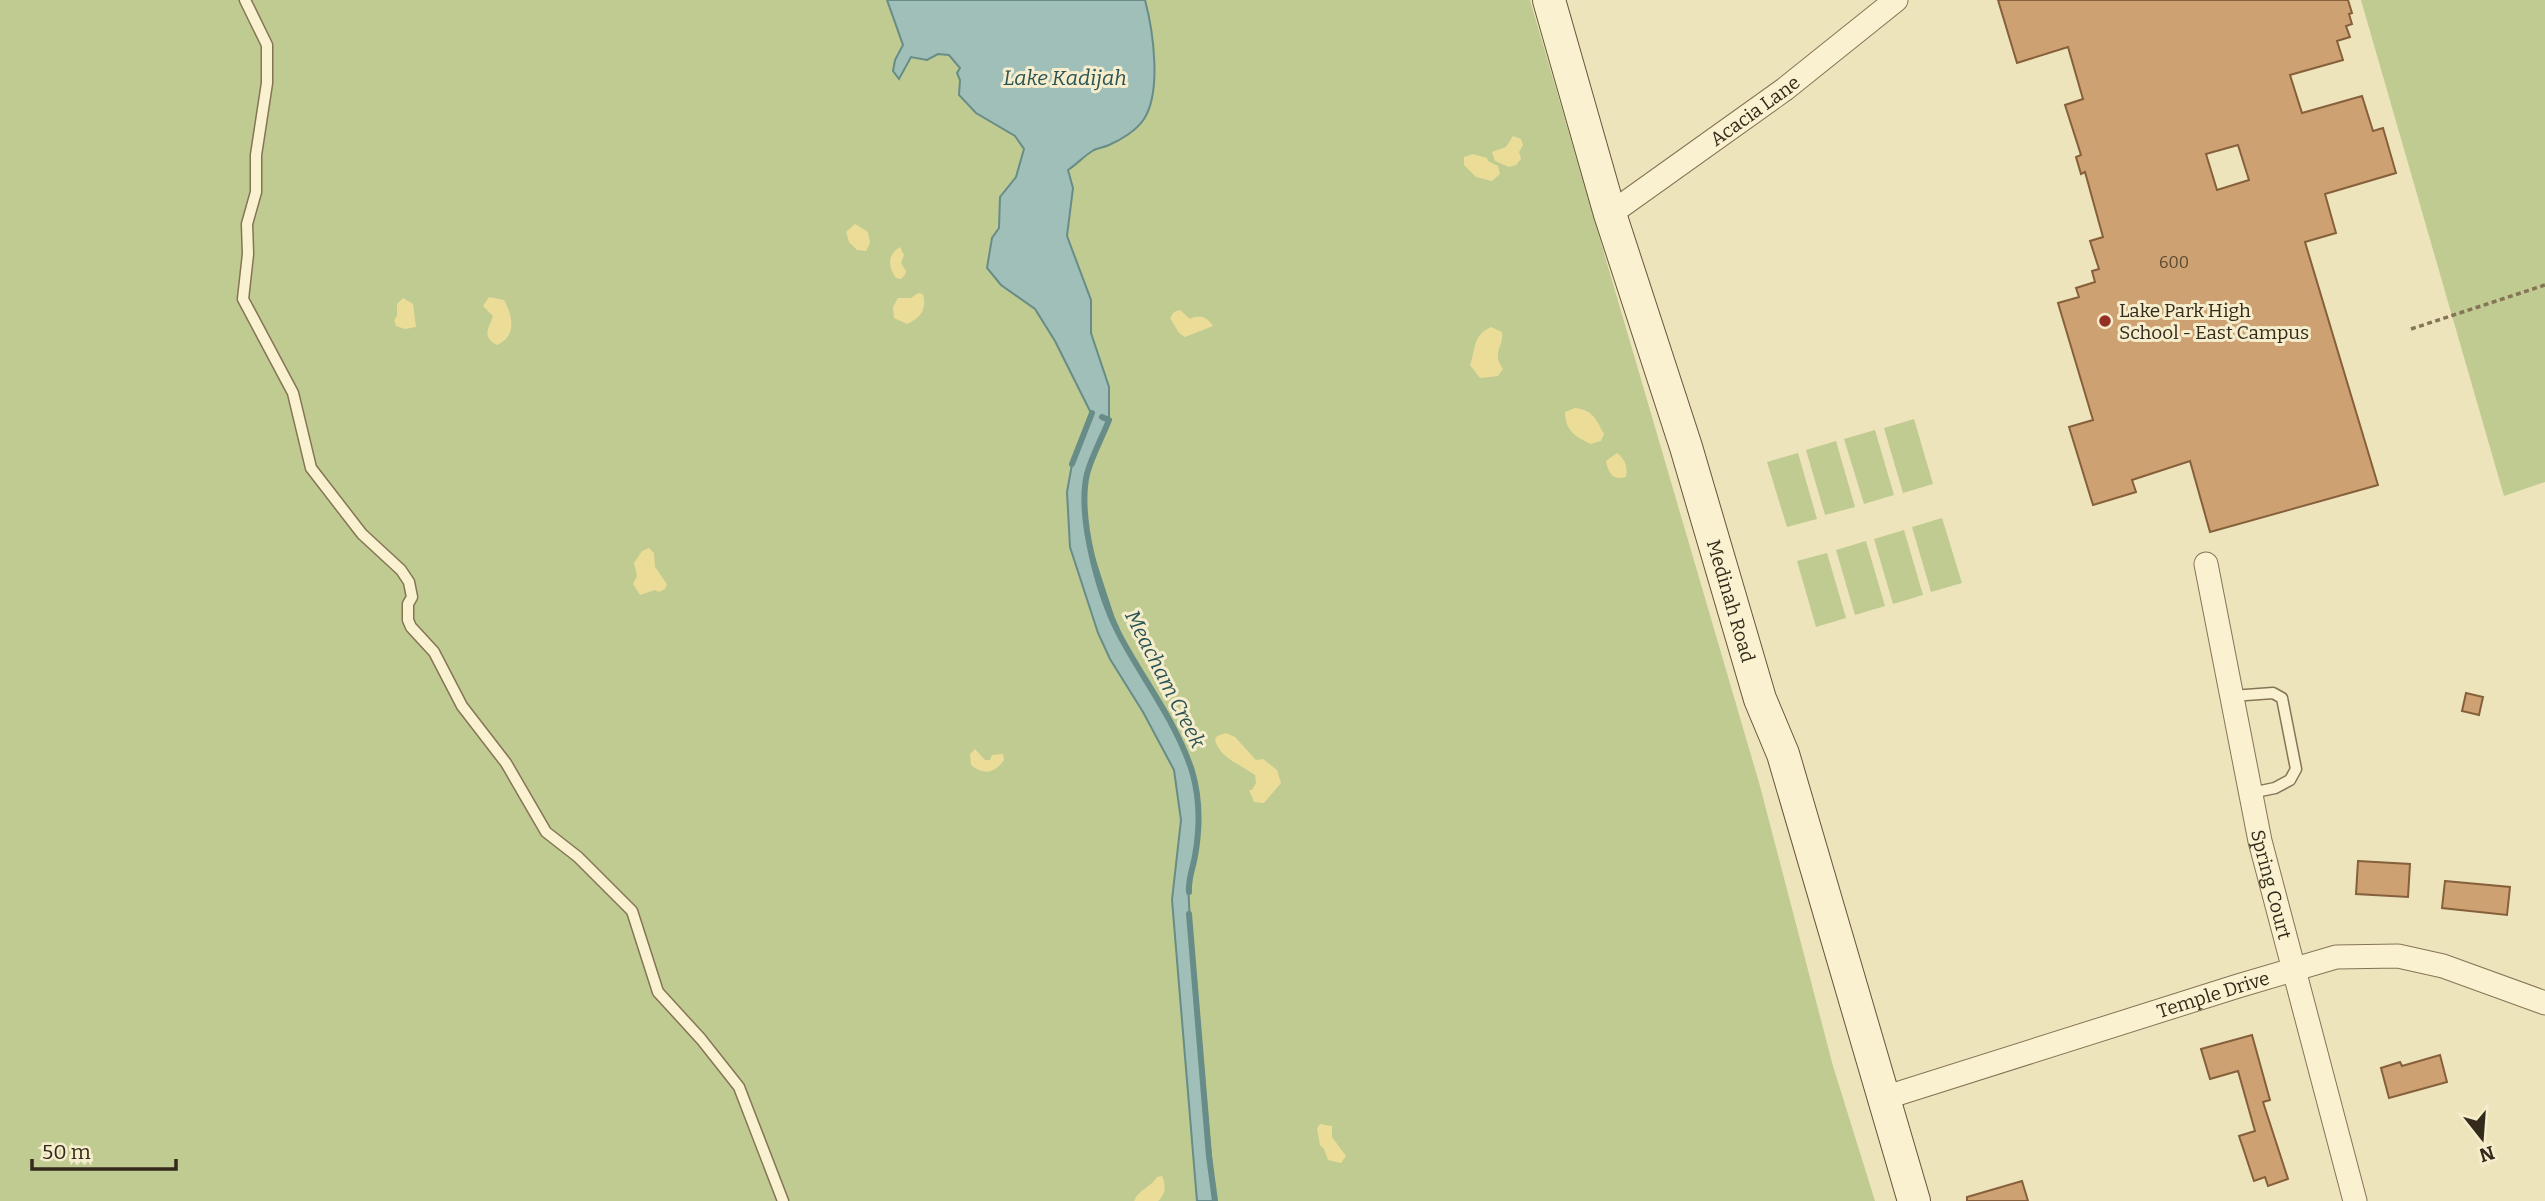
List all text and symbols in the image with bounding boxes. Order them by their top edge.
water label: Lake Kadijah [1003,65,1127,91]
street label: Acacia Lane [1705,70,1804,150]
house number: 600 [2159,253,2189,272]
place label: Lake Park High School - East Campus [2119,299,2309,344]
marker: Lake Park High School - East Campus [2097,313,2113,329]
street label: Medinah Road [1702,537,1760,665]
water label: Meacham Creek [1119,606,1211,753]
street label: Spring Court [2247,828,2297,942]
street label: Temple Drive [2154,966,2272,1022]
north arrow [2447,1103,2517,1173]
scale bar [32,1128,175,1172]
text: 50 m [42,1139,91,1165]
text: N [2476,1141,2497,1167]

